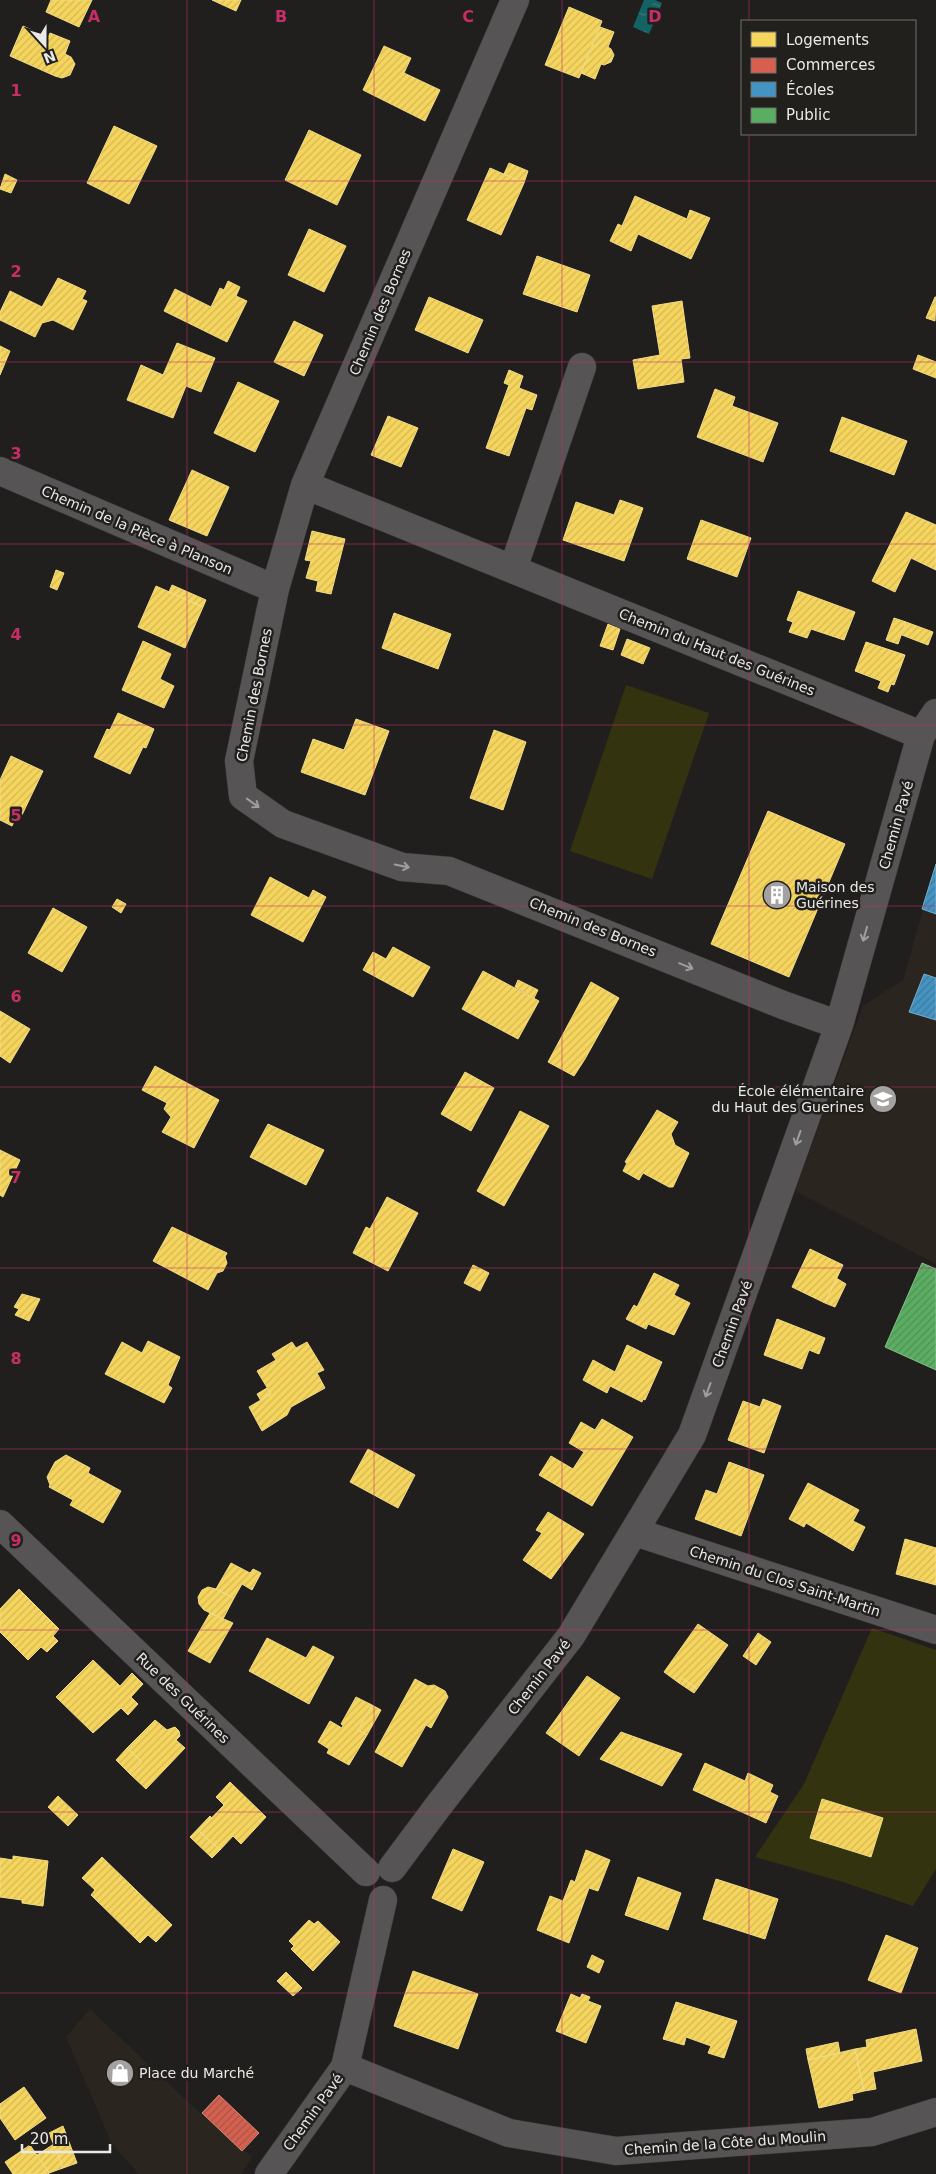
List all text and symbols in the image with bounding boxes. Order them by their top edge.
text: A [88,7,101,26]
text: B [275,7,287,26]
text: C [462,7,474,26]
text: D [648,7,662,26]
north arrow [20,20,70,70]
legend [741,20,916,135]
text: Logements [786,31,869,49]
text: N [41,48,58,67]
text: Commerces [786,56,875,74]
text: Écoles [786,80,834,99]
text: 1 [10,81,22,100]
text: Public [786,106,830,124]
street label: Chemin des Bornes [346,246,414,378]
text: 2 [10,262,22,281]
text: 3 [10,444,22,463]
street label: Chemin de la Pièce à Planson [39,482,235,578]
street label: Chemin du Haut des Guérines [617,605,817,699]
text: 4 [10,625,22,644]
street label: Chemin des Bornes [233,627,275,763]
street label: Chemin Pavé [876,779,916,871]
one-way arrow [246,798,259,809]
text: 5 [10,806,22,825]
one-way arrow [393,862,409,871]
place label: Maison des Guérines [796,879,875,911]
building icon: Maison des Guérines [762,880,792,910]
street label: Chemin des Bornes [527,894,659,960]
one-way arrow [859,925,869,941]
one-way arrow [678,961,693,971]
text: 6 [10,987,22,1006]
place label: École élémentaire du Haut des Guerines [712,1083,864,1115]
school or university icon: École élémentaire du Haut des Guerines [868,1084,898,1114]
one-way arrow [793,1130,802,1145]
text: 7 [10,1168,22,1187]
street label: Chemin Pavé [709,1278,755,1370]
text: 8 [10,1349,22,1368]
one-way arrow [703,1382,712,1397]
text: 9 [10,1531,22,1550]
street label: Chemin du Clos Saint-Martin [688,1543,882,1619]
street label: Chemin Pavé [505,1636,573,1718]
street label: Rue des Guérines [133,1650,233,1746]
shop icon: Place du Marché [105,2058,135,2088]
place label: Place du Marché [139,2065,254,2081]
street label: Chemin Pavé [280,2070,346,2154]
scale bar [22,2122,110,2154]
street label: Chemin de la Côte du Moulin [624,2128,826,2158]
text: 20 m [30,2130,68,2148]

